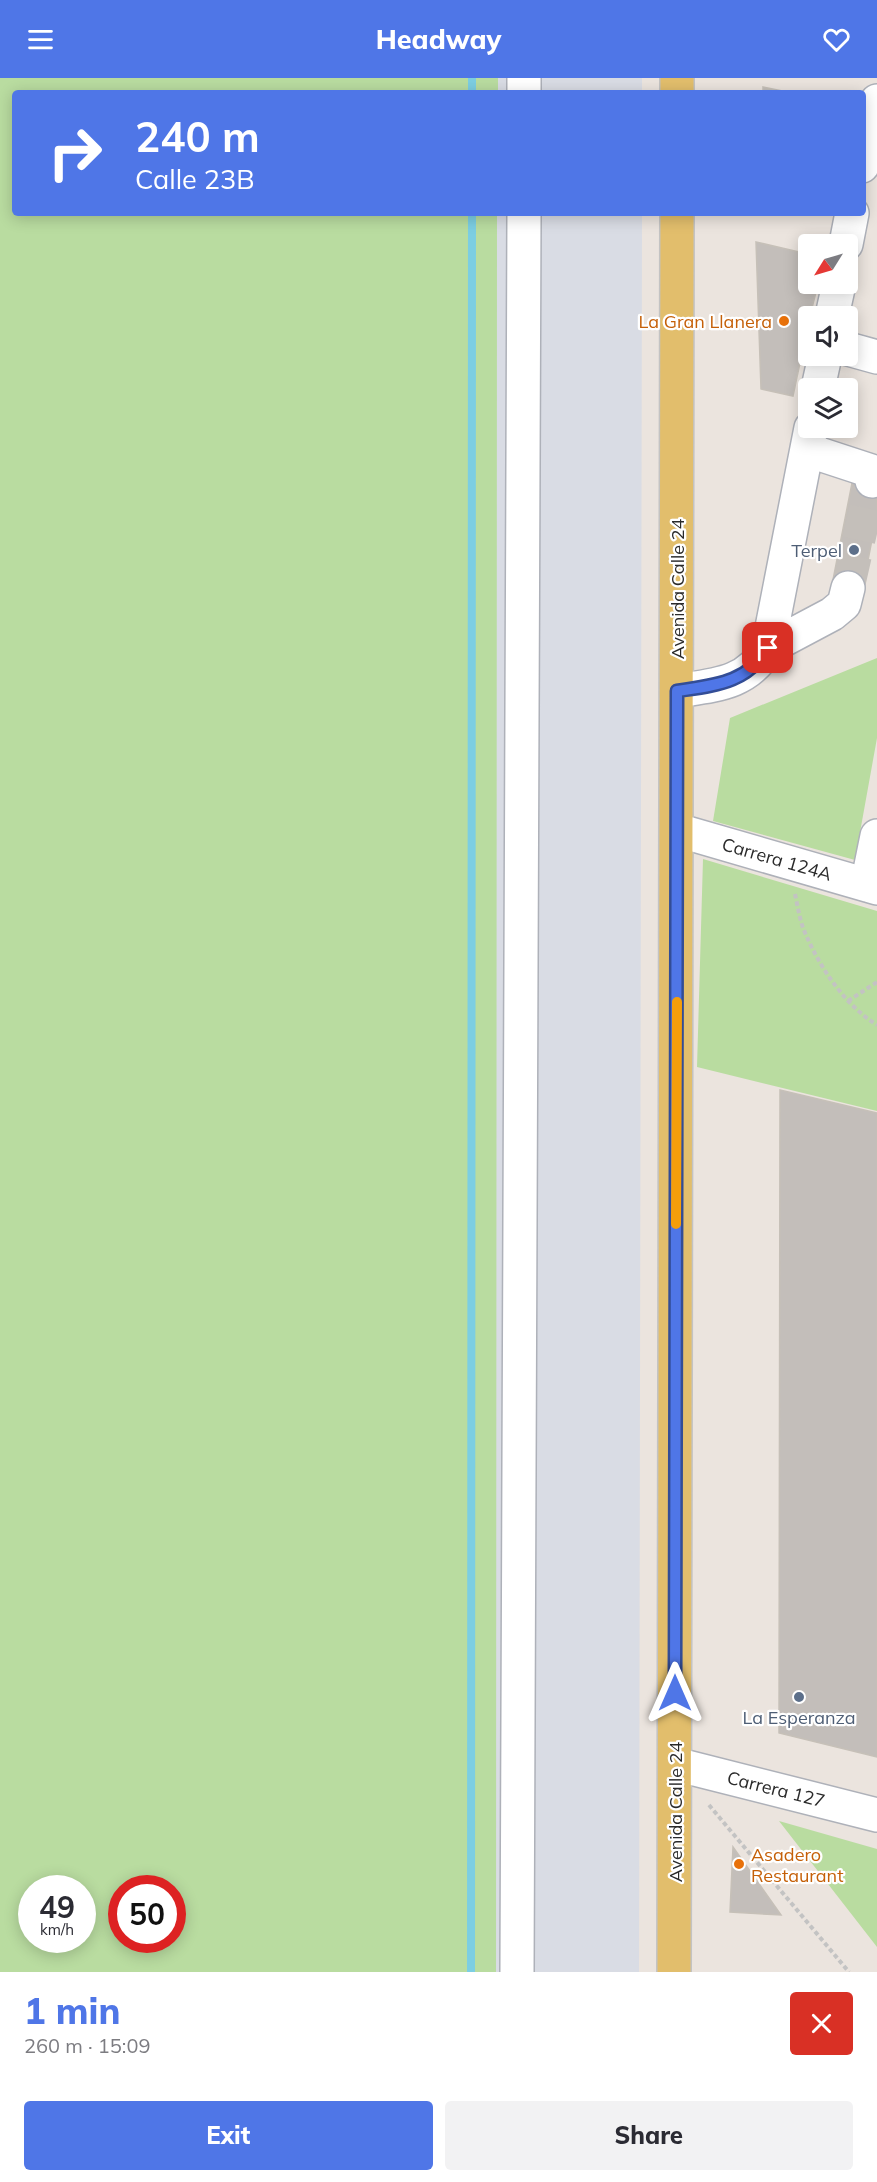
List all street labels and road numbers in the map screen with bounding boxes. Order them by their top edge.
street label: Avenida Calle 24 [666,519,689,659]
street label: Carrera 124A [719,832,835,886]
street label: Avenida Calle 24 [664,1742,687,1882]
street label: Carrera 127 [725,1766,827,1812]

